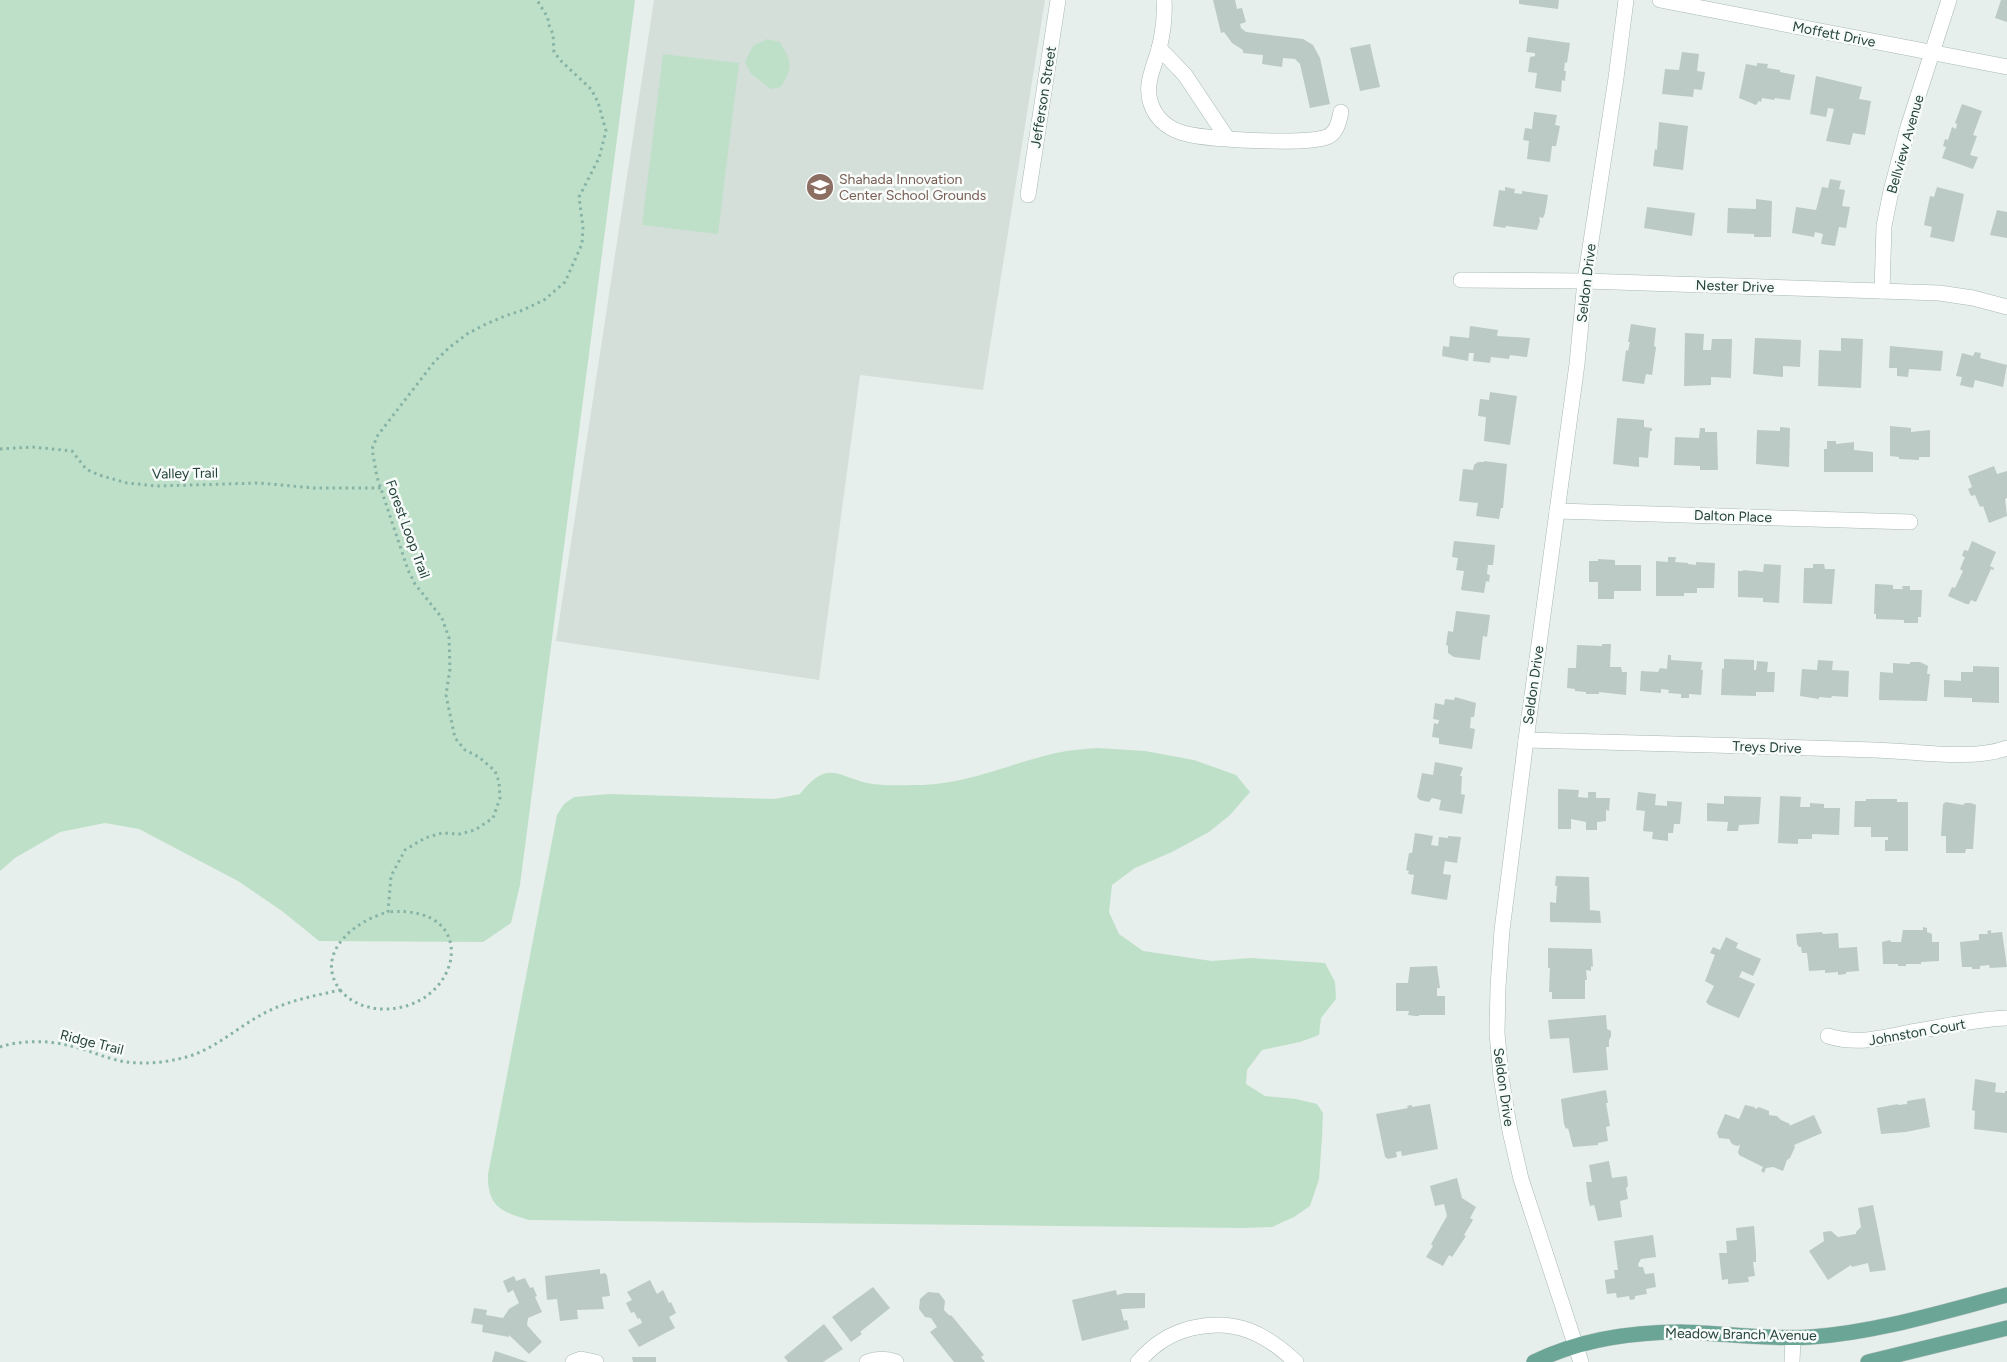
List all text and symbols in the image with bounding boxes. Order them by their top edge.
street label: Moffett Drive [1791,18,1877,51]
street label: Jefferson Street [1027,45,1060,149]
street label: Bellview Avenue [1883,92,1928,196]
place label: Shahada Innovation Center School Grounds [839,171,986,204]
school or university icon: Shahada Innovation Center School Grounds [805,172,835,202]
street label: Seldon Drive [1573,242,1600,323]
street label: Nester Drive [1695,277,1775,296]
street label: Valley Trail [152,464,218,483]
street label: Forest Loop Trail [382,477,433,581]
street label: Dalton Place [1694,507,1773,526]
street label: Seldon Drive [1520,644,1547,726]
street label: Treys Drive [1732,738,1802,757]
street label: Johnston Court [1867,1016,1967,1049]
street label: Ridge Trail [58,1026,125,1059]
street label: Seldon Drive [1490,1047,1517,1128]
street label: Meadow Branch Avenue [1665,1325,1817,1344]

